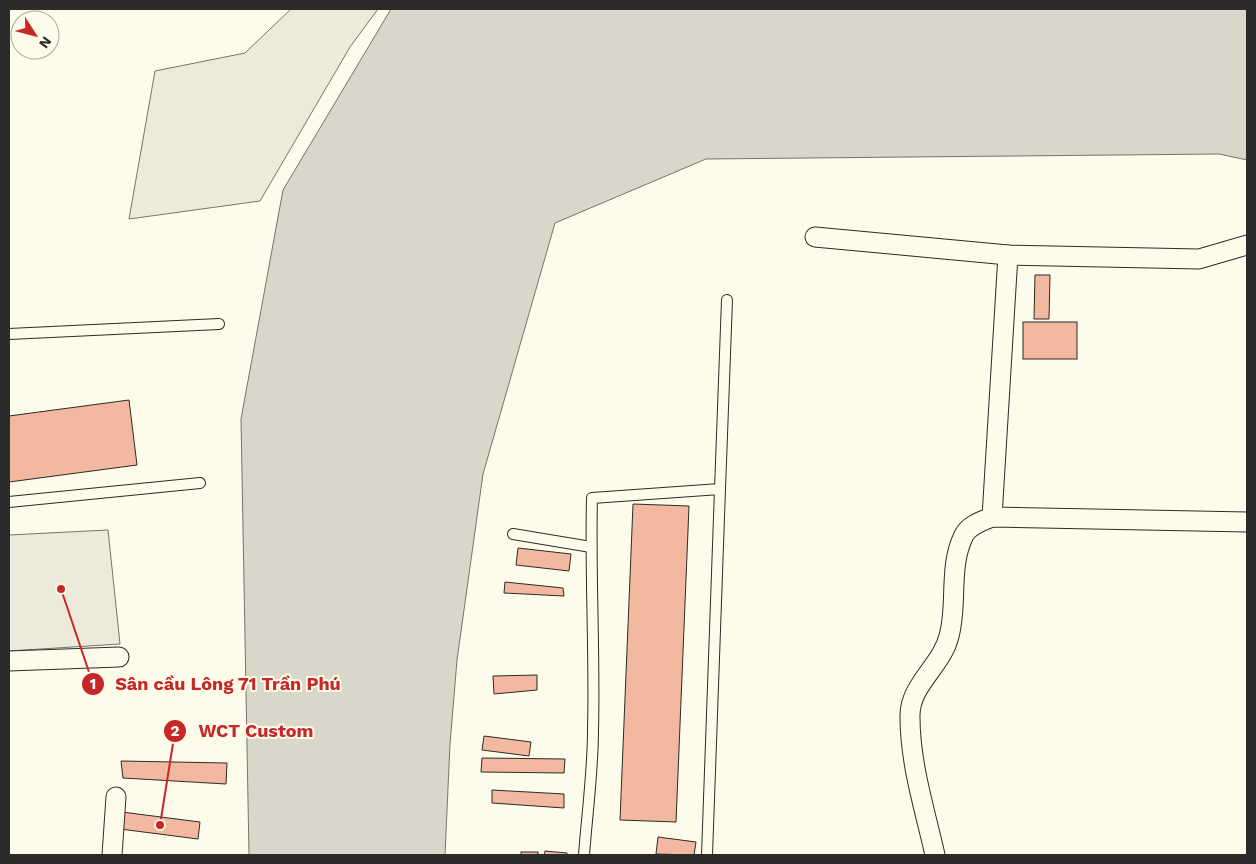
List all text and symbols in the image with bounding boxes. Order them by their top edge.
north arrow [10,10,60,60]
text: N [36,34,55,52]
callout: Sân cầu Lông 71 Trần Phú [80,667,351,700]
text: Sân cầu Lông 71 Trần Phú [115,673,341,694]
text: 1 [90,675,96,693]
callout: WCT Custom [163,715,323,748]
text: WCT Custom [198,720,314,741]
text: 2 [171,722,180,740]

